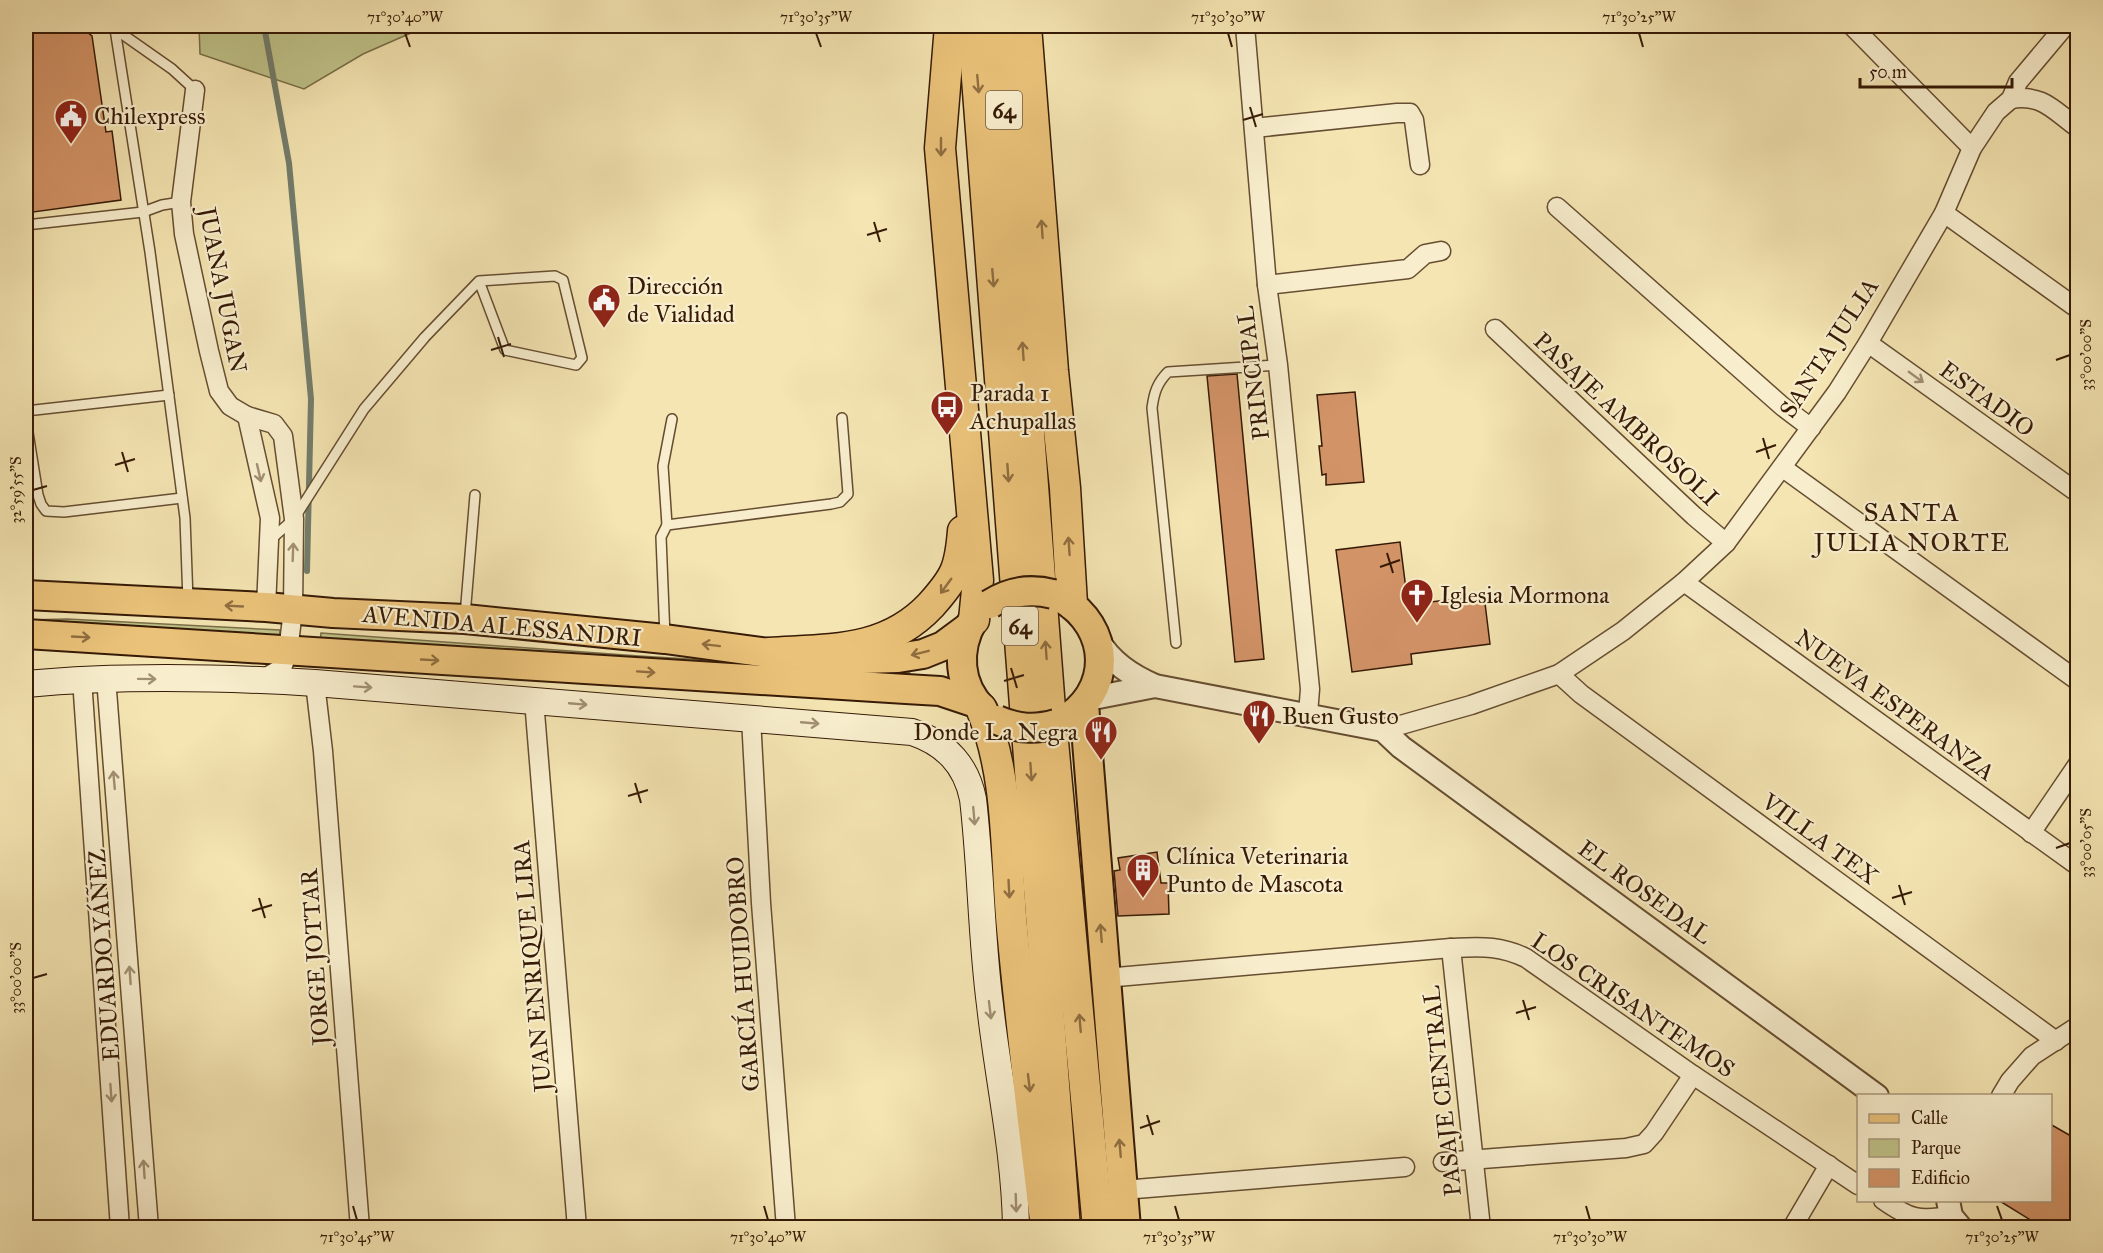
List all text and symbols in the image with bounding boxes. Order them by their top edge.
text: 71°30'40"W [367,8,444,26]
text: 71°30'35"W [780,8,853,26]
text: 71°30'30"W [1191,8,1266,26]
text: 71°30'25"W [1602,8,1676,26]
scale bar [1860,51,2012,89]
text: 50 m [1869,61,1907,83]
one-way arrow [973,73,984,93]
road number: 64 [986,91,1022,129]
public building icon: Chilexpress [53,98,89,145]
place label: Chilexpress [94,101,206,131]
one-way arrow [935,136,947,156]
street label: JUANA JUGAN [192,202,254,375]
one-way arrow [1036,219,1047,239]
one-way arrow [988,268,999,288]
place label: Dirección de Vialidad [627,271,735,329]
street label: SANTA JULIA [1773,273,1885,423]
public building icon: Dirección de Vialidad [586,282,622,329]
street label: PRINCIPAL [1230,304,1276,442]
text: 33°00'00"S [2077,319,2095,391]
street label: PASAJE AMBROSOLI [1527,326,1725,512]
one-way arrow [1017,342,1028,362]
street label: ESTADIO [1934,355,2040,443]
one-way arrow [1907,371,1923,384]
place label: Parada 1 Achupallas [969,378,1076,436]
bus stop icon: Parada 1 Achupallas [929,389,965,436]
text: 32°59'55"S [7,456,25,524]
one-way arrow [1003,462,1014,482]
one-way arrow [254,463,266,482]
district label: SANTA JULIA NORTE [1811,496,2010,558]
one-way arrow [1063,536,1074,556]
one-way arrow [287,542,298,562]
one-way arrow [940,577,953,593]
church icon: Iglesia Mormona [1399,577,1435,624]
place label: Iglesia Mormona [1440,580,1610,610]
street label: AVENIDA ALESSANDRI [360,599,643,653]
one-way arrow [225,600,245,611]
road number: 64 [1002,607,1038,645]
street label: NUEVA ESPERANZA [1789,623,2001,787]
one-way arrow [70,632,90,643]
one-way arrow [701,640,721,651]
one-way arrow [1040,641,1051,661]
one-way arrow [911,648,930,660]
one-way arrow [420,654,440,665]
one-way arrow [635,667,655,678]
one-way arrow [136,673,156,685]
one-way arrow [352,682,372,693]
restaurant icon: Buen Gusto [1241,698,1277,745]
one-way arrow [567,699,587,710]
place label: Buen Gusto [1282,701,1399,731]
restaurant icon: Donde La Negra [1083,714,1119,761]
place label: Donde La Negra [913,717,1079,747]
one-way arrow [799,718,819,729]
one-way arrow [1026,761,1037,781]
one-way arrow [109,771,120,791]
street label: VILLA TEX [1755,786,1884,892]
one-way arrow [969,805,980,825]
text: 33°00'05"S [2077,808,2095,878]
street label: EL ROSEDAL [1572,833,1718,951]
street label: JUAN ENRIQUE LIRA [506,839,558,1096]
place label: Clínica Veterinaria Punto de Mascota [1166,841,1349,899]
street label: EDUARDO YÁÑEZ [82,848,126,1062]
building icon: Clínica Veterinaria Punto de Mascota [1125,852,1161,899]
street label: GARCÍA HUIDOBRO [720,855,766,1093]
street label: JORGE JOTTAR [294,867,336,1049]
one-way arrow [1004,879,1015,899]
one-way arrow [1096,924,1107,943]
street label: LOS CRISANTEMOS [1526,926,1740,1084]
text: 33°00'00"S [7,942,25,1014]
one-way arrow [124,965,135,985]
street label: PASAJE CENTRAL [1416,984,1468,1198]
one-way arrow [985,1000,996,1020]
one-way arrow [1074,1013,1085,1033]
one-way arrow [1023,1073,1034,1093]
one-way arrow [105,1083,116,1103]
legend [1857,1094,2052,1202]
text: Calle [1911,1107,1948,1129]
text: Parque [1911,1137,1961,1160]
one-way arrow [1114,1139,1125,1159]
one-way arrow [138,1160,149,1180]
text: Edificio [1911,1167,1970,1189]
one-way arrow [1010,1193,1021,1213]
text: 71°30'45"W [320,1228,395,1246]
text: 71°30'40"W [730,1228,807,1246]
text: 71°30'35"W [1143,1228,1216,1246]
text: 71°30'30"W [1553,1228,1628,1246]
text: 71°30'25"W [1965,1228,2039,1246]

